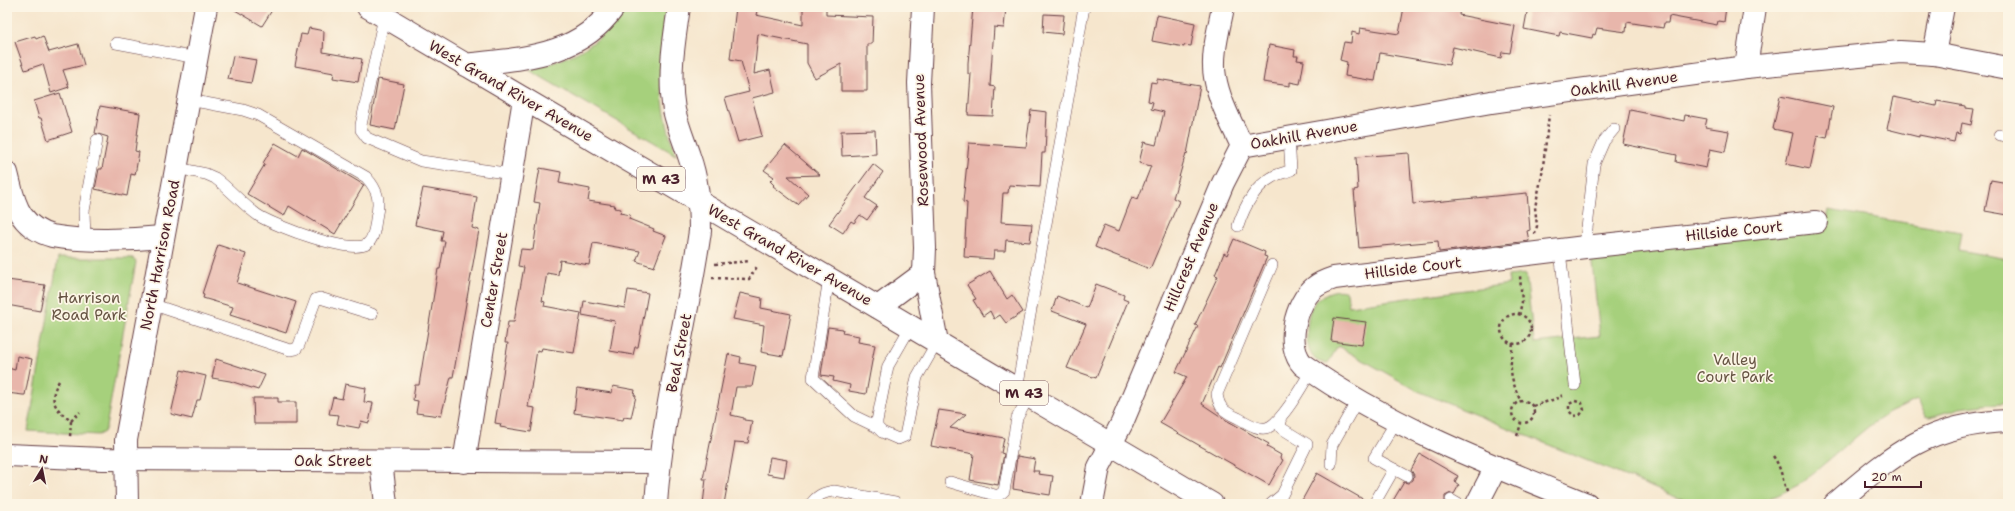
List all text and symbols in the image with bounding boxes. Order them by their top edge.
street label: West Grand River Avenue [425,36,597,146]
street label: Oakhill Avenue [1569,67,1679,101]
street label: Rosewood Avenue [909,73,933,207]
street label: Oakhill Avenue [1249,116,1359,154]
road number: M 43 [637,167,685,191]
street label: North Harrison Road [136,178,184,332]
street label: Hillcrest Avenue [1159,199,1223,315]
street label: West Grand River Avenue [704,200,876,310]
street label: Hillside Court [1684,216,1784,246]
street label: Center Street [476,231,512,329]
street label: Hillside Court [1363,252,1463,284]
park label: Harrison Road Park [52,288,126,325]
street label: Beal Street [662,312,696,394]
park label: Valley Court Park [1697,350,1774,387]
road number: M 43 [1000,381,1048,405]
north arrow [22,449,62,489]
street label: Oak Street [294,451,372,471]
text: N [38,452,50,468]
scale bar [1865,463,1921,489]
text: 20 m [1871,469,1902,485]

